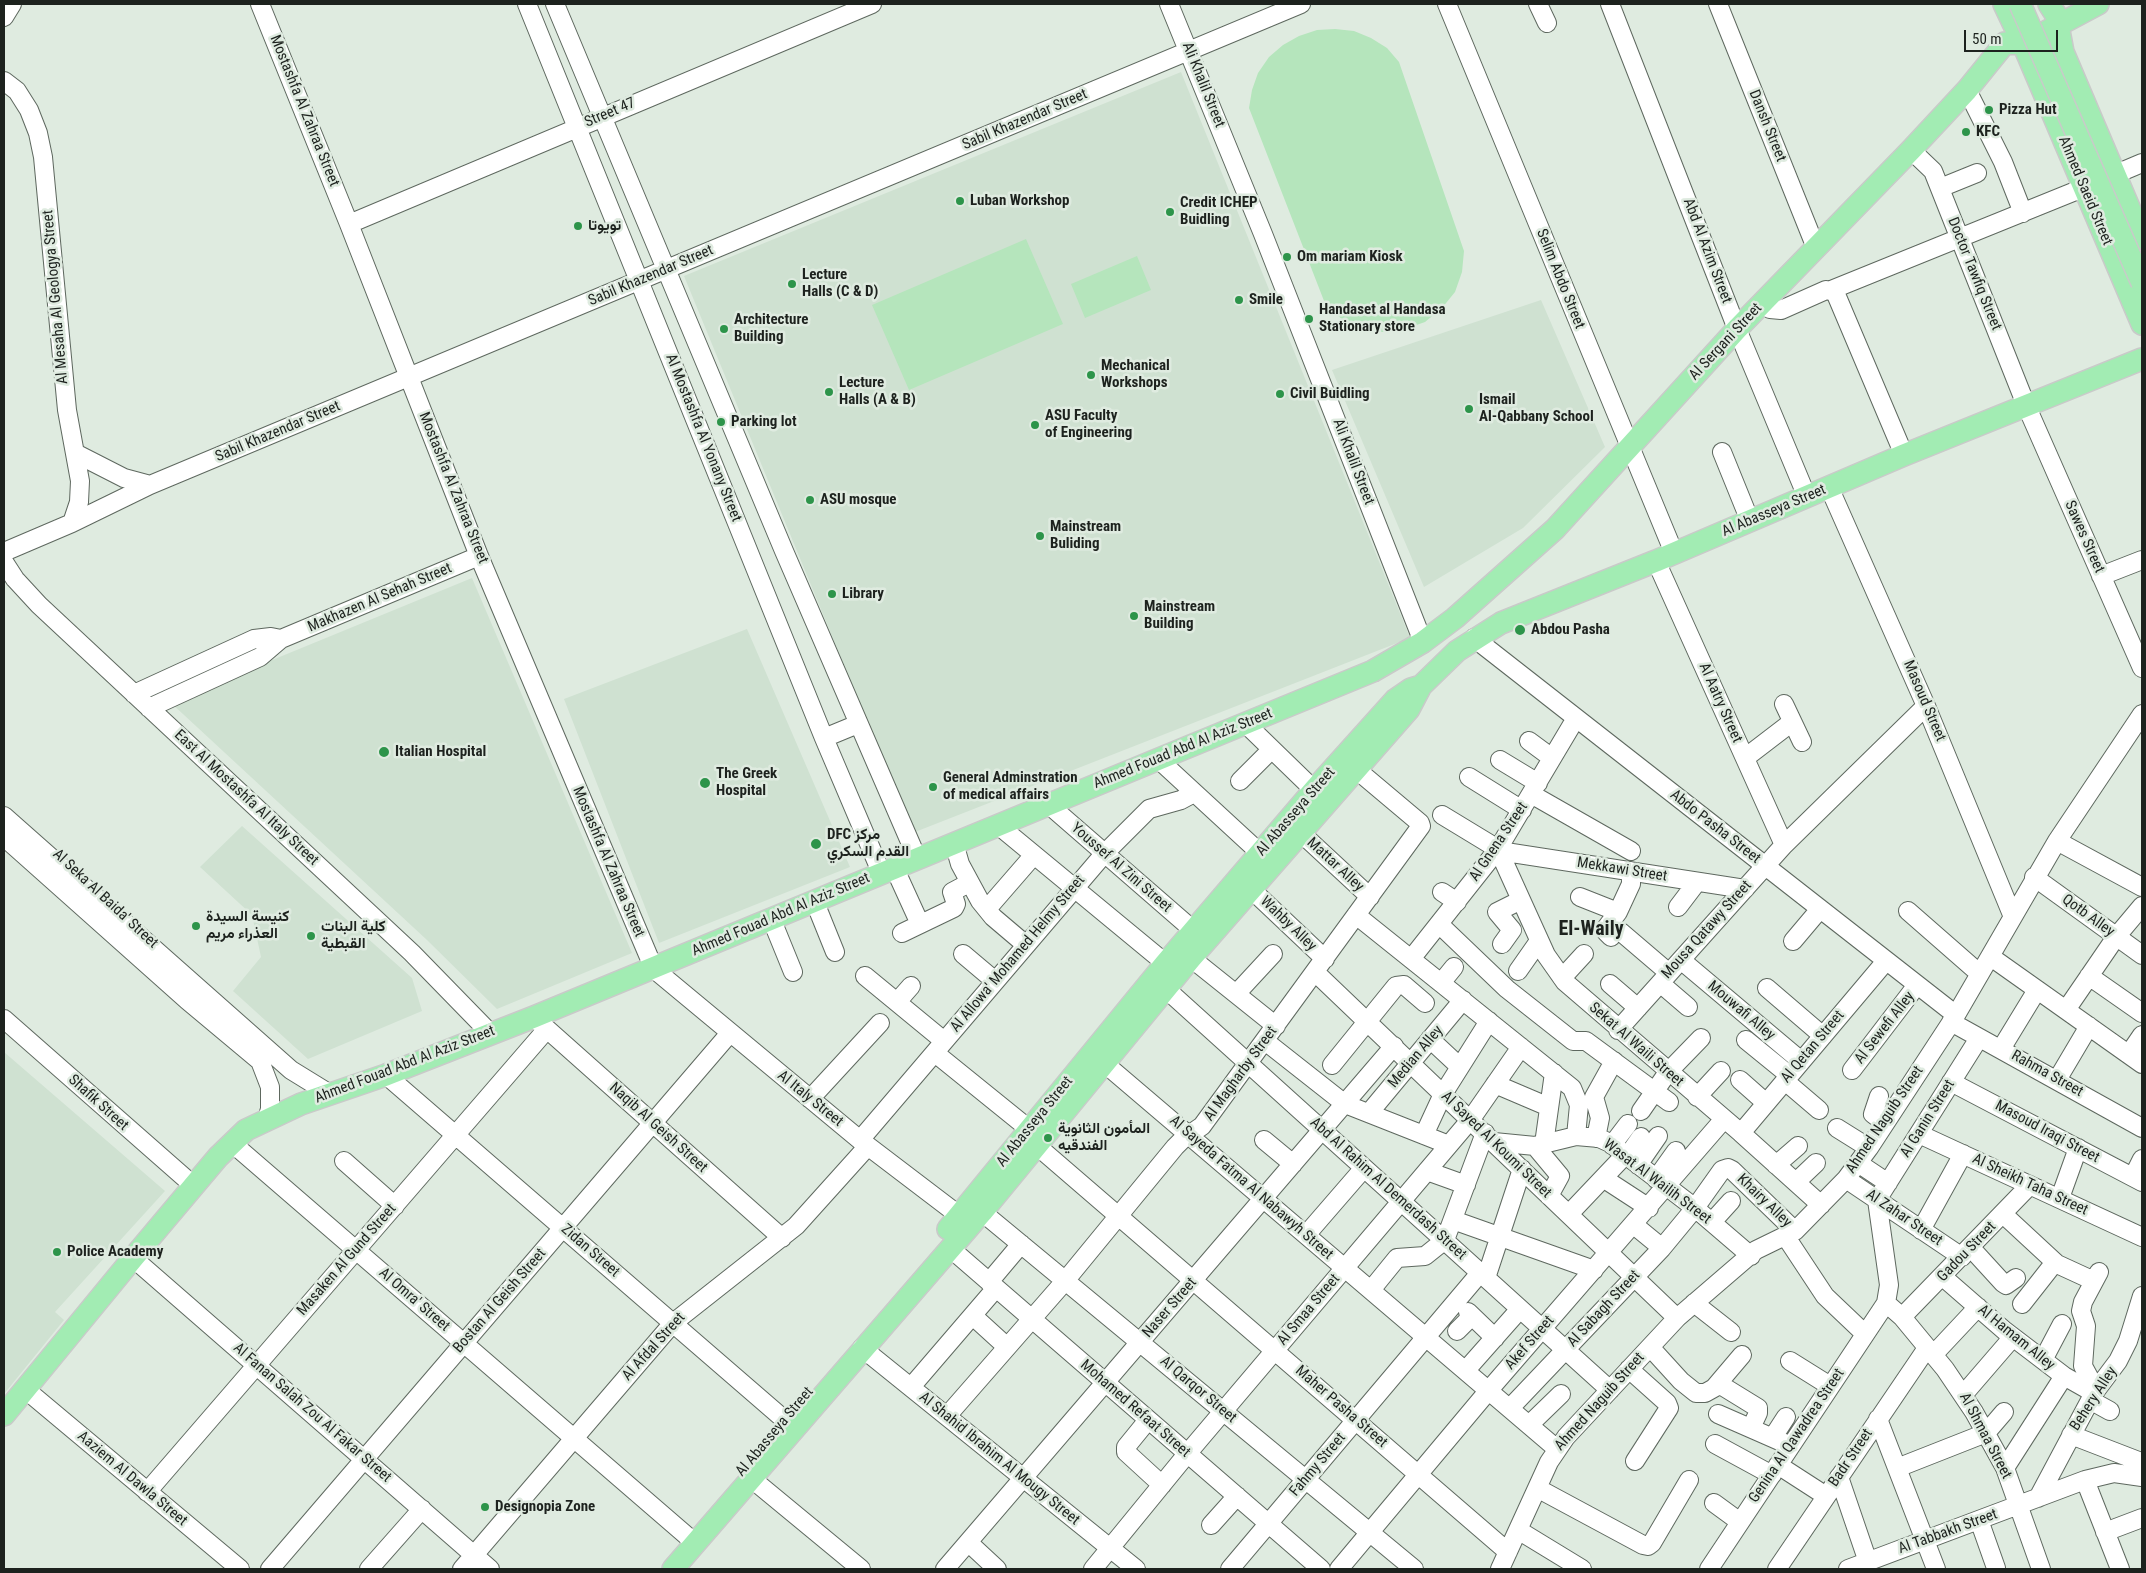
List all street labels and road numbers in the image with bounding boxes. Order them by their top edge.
street label: Mostashfa Al Zahraa Street [265,33,343,189]
street label: Ali Khalil Street [1178,40,1228,130]
street label: Sabil Khazendar Street [960,86,1090,154]
street label: Dansh Street [1744,88,1790,164]
street label: Street 47 [582,94,638,132]
street label: Ahmed Saeid Street [2054,134,2116,248]
street label: Abd Al Azim Street [1679,196,1735,306]
street label: Al Mesaha Al Geologya Street [39,209,73,385]
street label: Doctor Tawfiq Street [1943,215,2005,333]
street label: Selim Abdo Street [1532,226,1588,332]
street label: Sabil Khazendar Street [586,242,716,310]
street label: Al Sergani Street [1686,300,1766,384]
street label: Al Mostashfa Al Yonany Street [661,351,745,525]
street label: Sabil Khazendar Street [213,398,343,466]
street label: Mostashfa Al Zahraa Street [414,410,492,566]
street label: Ali Khalil Street [1328,417,1378,507]
street label: Al Abasseya Street [1719,481,1829,541]
street label: Sawes Street [2060,498,2108,576]
street label: Makhazen Al Sehah Street [305,560,455,636]
street label: Masoud Street [1899,658,1949,744]
street label: Al Aatry Street [1694,660,1746,746]
street label: Ahmed Fouad Abd Al Aziz Street [1091,705,1275,793]
street label: East Al Mostashfa Al Italy Street [170,726,322,870]
street label: Al Abasseya Street [1253,764,1339,860]
street label: Mostashfa Al Zahraa Street [568,784,648,940]
street label: Abdo Pasha Street [1666,786,1764,868]
street label: Al Gnena Street [1466,799,1532,885]
street label: Youssef Al Zini Street [1067,819,1175,917]
street label: Mattar Alley [1303,834,1367,896]
street label: Al Seka Al Baida' Street [49,846,161,952]
street label: Mekkawi Street [1576,854,1668,886]
street label: Ahmed Fouad Abd Al Aziz Street [689,869,873,961]
street label: Al Allowa' Mohamed Helmy Street [947,872,1089,1036]
street label: Mousa Qatawy Street [1658,877,1756,983]
street label: Qotb Alley [2058,891,2118,941]
street label: Wahby Alley [1256,893,1320,955]
street label: Mouwafi Alley [1704,978,1778,1044]
street label: Al Sewefi Alley [1851,988,1919,1068]
street label: Sekat Al Waili Street [1585,999,1687,1091]
street label: Al Qetan Street [1777,1007,1849,1087]
street label: Ahmed Fouad Abd Al Aziz Street [312,1022,498,1108]
street label: Median Alley [1385,1022,1447,1092]
street label: Al Magharby Street [1201,1023,1281,1125]
street label: Rahma Street [2008,1047,2086,1101]
street label: Ahmed Naguib Street [1842,1063,1928,1177]
street label: Al Italy Street [774,1067,846,1131]
street label: Shafik Street [64,1071,132,1135]
street label: Al Abasseya Street [993,1073,1077,1171]
street label: Al Ganin Street [1897,1077,1959,1161]
street label: Naqib Al Geish Street [605,1079,711,1177]
street label: Al Sayed Al Koumi Street [1437,1088,1555,1202]
street label: Masoud Iraqi Street [1992,1097,2102,1167]
street label: Al Sayeda Fatma Al Nabawyh Street [1166,1112,1336,1264]
street label: Abd Al Rahim Al Demerdash Street [1306,1114,1470,1264]
street label: Wasat Al Wailih Street [1600,1136,1714,1228]
street label: Al Sheikh Taha Street [1969,1150,2091,1220]
street label: Khairy Alley [1733,1171,1795,1231]
street label: Al Zahar Street [1862,1186,1946,1250]
street label: Masaken Al Gund Street [294,1201,400,1319]
street label: Gadou Street [1934,1218,2000,1286]
street label: Zidan Street [557,1221,623,1281]
street label: Bostan Al Geish Street [450,1245,550,1357]
street label: Al Omra' Street [375,1264,453,1336]
street label: Al Sabagh Street [1564,1267,1644,1351]
street label: Al Smaa Street [1274,1271,1344,1349]
street label: Naser Street [1139,1274,1201,1342]
street label: Al Hamam Alley [1974,1301,2058,1375]
street label: Al Afdal Street [619,1309,689,1385]
street label: Akef Street [1502,1312,1558,1374]
street label: Al Fanan Salah Zou Al Fakar Street [229,1339,395,1487]
street label: Ahmed Naguib Street [1551,1349,1649,1455]
street label: Al Qarqor Street [1156,1353,1240,1427]
street label: Mohamed Refaat Street [1076,1356,1194,1462]
street label: Maher Pasha Street [1291,1362,1391,1452]
street label: Behery Alley [2067,1364,2121,1434]
street label: Genina Al Qawadrea Street [1745,1366,1849,1506]
street label: Al Abasseya Street [732,1384,818,1480]
street label: Al Shahid Ibrahim Al Mougy Street [915,1389,1083,1529]
street label: Al Shmaa Street [1955,1390,2015,1482]
street label: Badr Street [1825,1426,1877,1490]
street label: Aaziem Al Dawla Street [73,1428,191,1530]
street label: Fahmy Street [1286,1430,1350,1500]
street label: Al Tabbakh Street [1896,1506,2000,1558]

